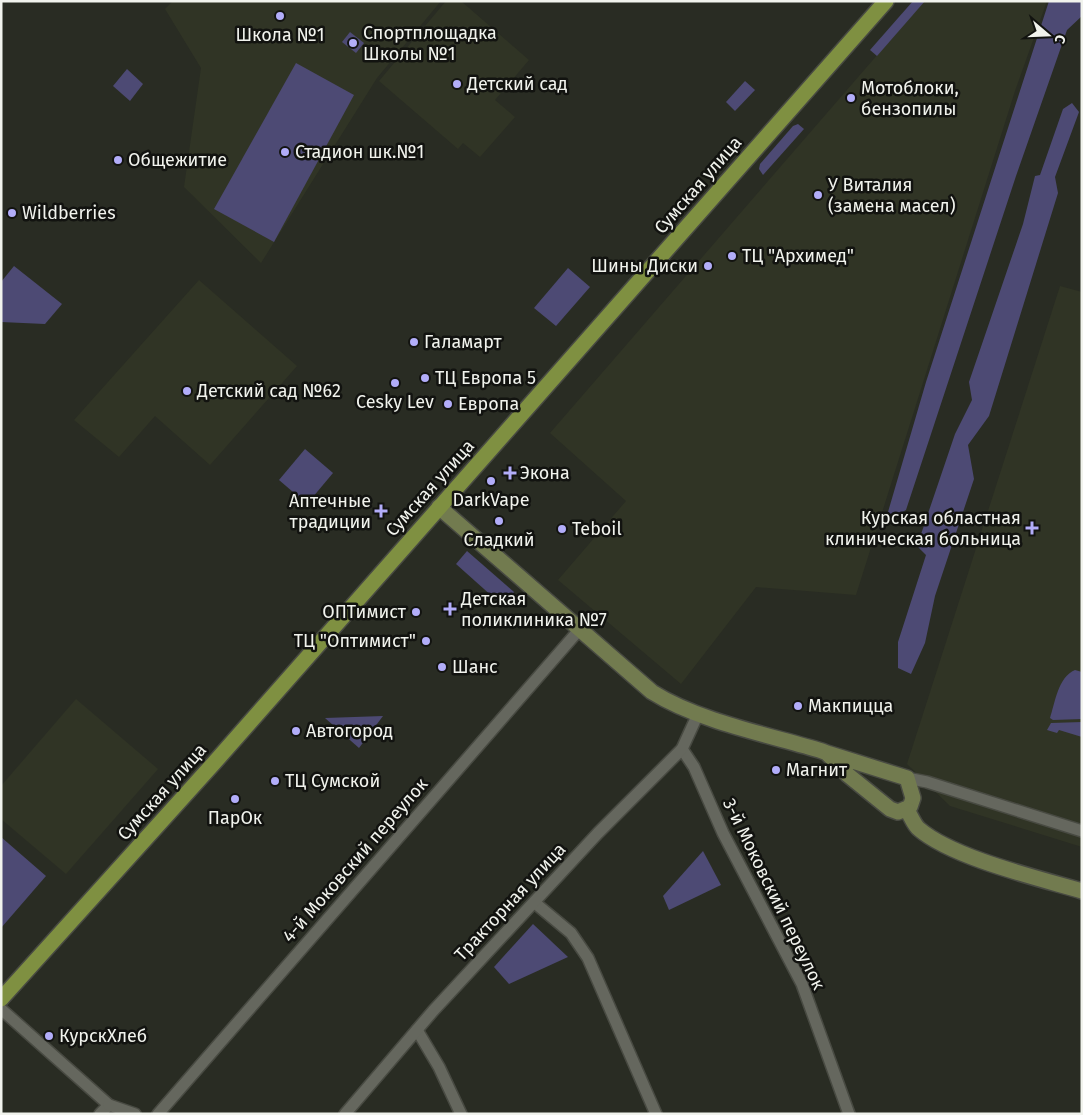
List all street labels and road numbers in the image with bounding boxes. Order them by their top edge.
street label: Сумская улица [650,132,746,238]
street label: Сумская улица [381,435,479,541]
street label: Сумская улица [113,739,211,845]
street label: 4-й Моковский переулок [278,773,433,947]
street label: 3-й Моковский переулок [718,795,830,994]
street label: Тракторная улица [450,838,570,966]

